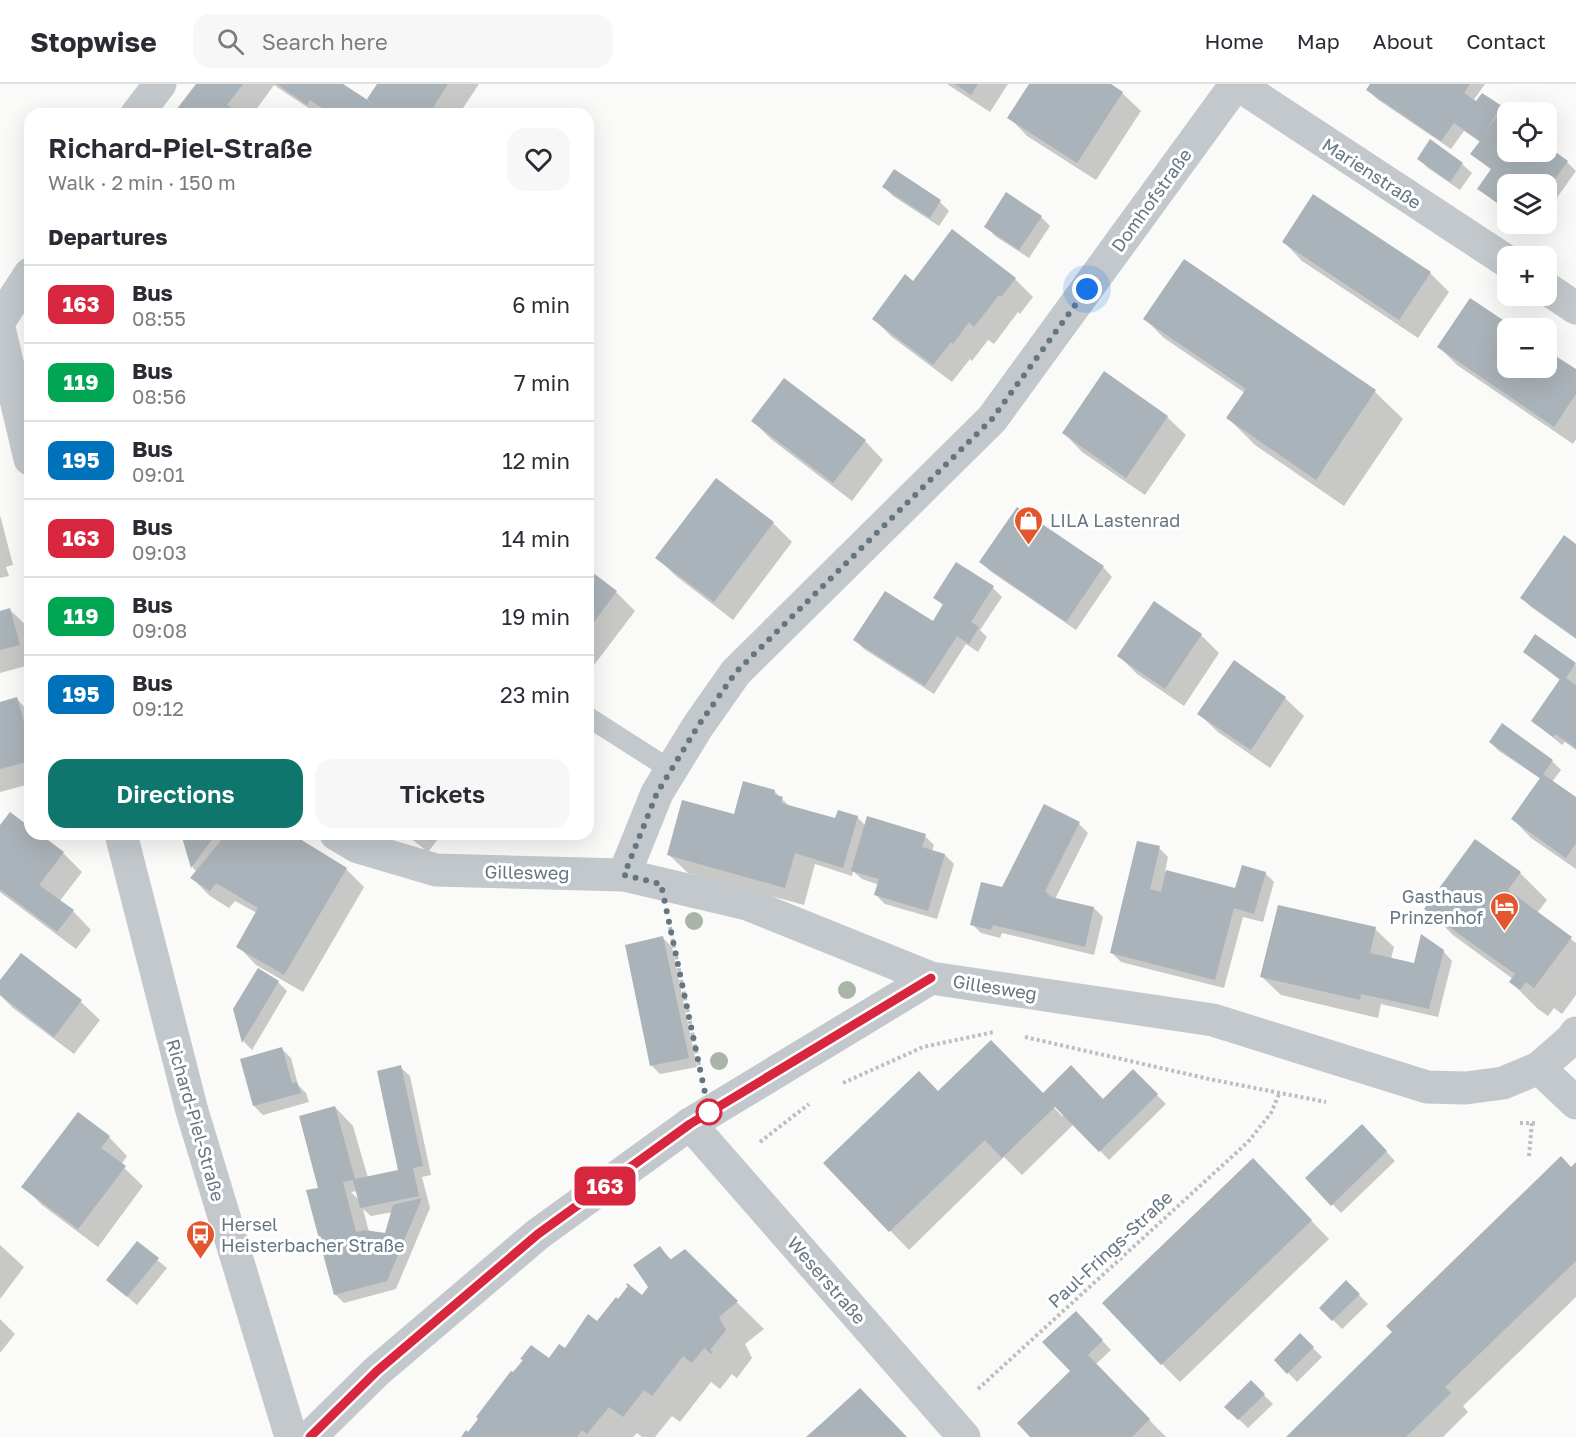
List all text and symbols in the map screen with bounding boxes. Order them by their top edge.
search box [193,14,613,68]
text: Stopwise [30,25,157,58]
icon: search [214,25,247,58]
text: Search here [262,28,388,55]
text: Home [1204,28,1264,54]
text: Map [1297,28,1340,54]
text: About [1373,28,1433,54]
text: Contact [1466,28,1546,54]
map controls [1497,102,1557,378]
button: locate [1497,102,1557,162]
button: heart [507,128,570,191]
text: Richard-Piel-Straße [48,131,313,164]
street label: Marienstraße [1318,133,1426,213]
street label: Domhofstraße [1106,144,1196,256]
text: Walk · 2 min · 150 m [48,170,236,194]
button: layers [1497,174,1557,234]
text: Departures [48,223,167,250]
button: + [1497,246,1557,306]
your location [1072,274,1102,304]
text: Bus [132,279,173,306]
text: 163 [63,291,99,317]
text: 6 min [512,291,570,318]
text: 08:55 [132,306,186,330]
button: − [1497,318,1557,378]
text: Bus [132,357,173,384]
text: 119 [64,369,98,395]
text: 7 min [514,369,570,396]
text: 08:56 [132,384,186,408]
text: Bus [132,435,173,462]
text: 195 [63,447,99,473]
text: 12 min [502,447,570,474]
text: 09:01 [132,462,185,486]
shop icon: LILA Lastenrad [1013,504,1045,546]
place label: LILA Lastenrad [1050,509,1180,531]
text: Bus [132,513,173,540]
text: 163 [63,525,99,551]
text: 14 min [502,525,570,552]
text: 09:03 [132,540,187,564]
text: Bus [132,591,173,618]
text: 119 [64,603,98,629]
text: 19 min [502,603,570,630]
text: 09:08 [132,618,187,642]
text: Bus [132,669,173,696]
text: 195 [63,681,99,707]
text: 23 min [500,681,570,708]
text: 09:12 [132,696,184,720]
button: Directions [48,759,303,828]
button: Tickets [315,759,570,828]
street label: Gillesweg [484,860,570,884]
place label: Gasthaus Prinzenhof [1389,885,1483,928]
hotel icon: Gasthaus Prinzenhof [1488,890,1520,932]
street label: Gillesweg [951,970,1039,1004]
street label: Richard-Piel-Straße [162,1036,230,1204]
unlabelled marker [696,1099,722,1125]
line badge: 163 [570,1166,640,1206]
text: 163 [587,1173,623,1199]
street label: Paul-Frings-Straße [1043,1186,1177,1312]
place label: Hersel Heisterbacher Straße [221,1213,404,1256]
bus stop icon: Hersel Heisterbacher Straße [184,1218,216,1260]
street label: Weserstraße [783,1232,871,1328]

